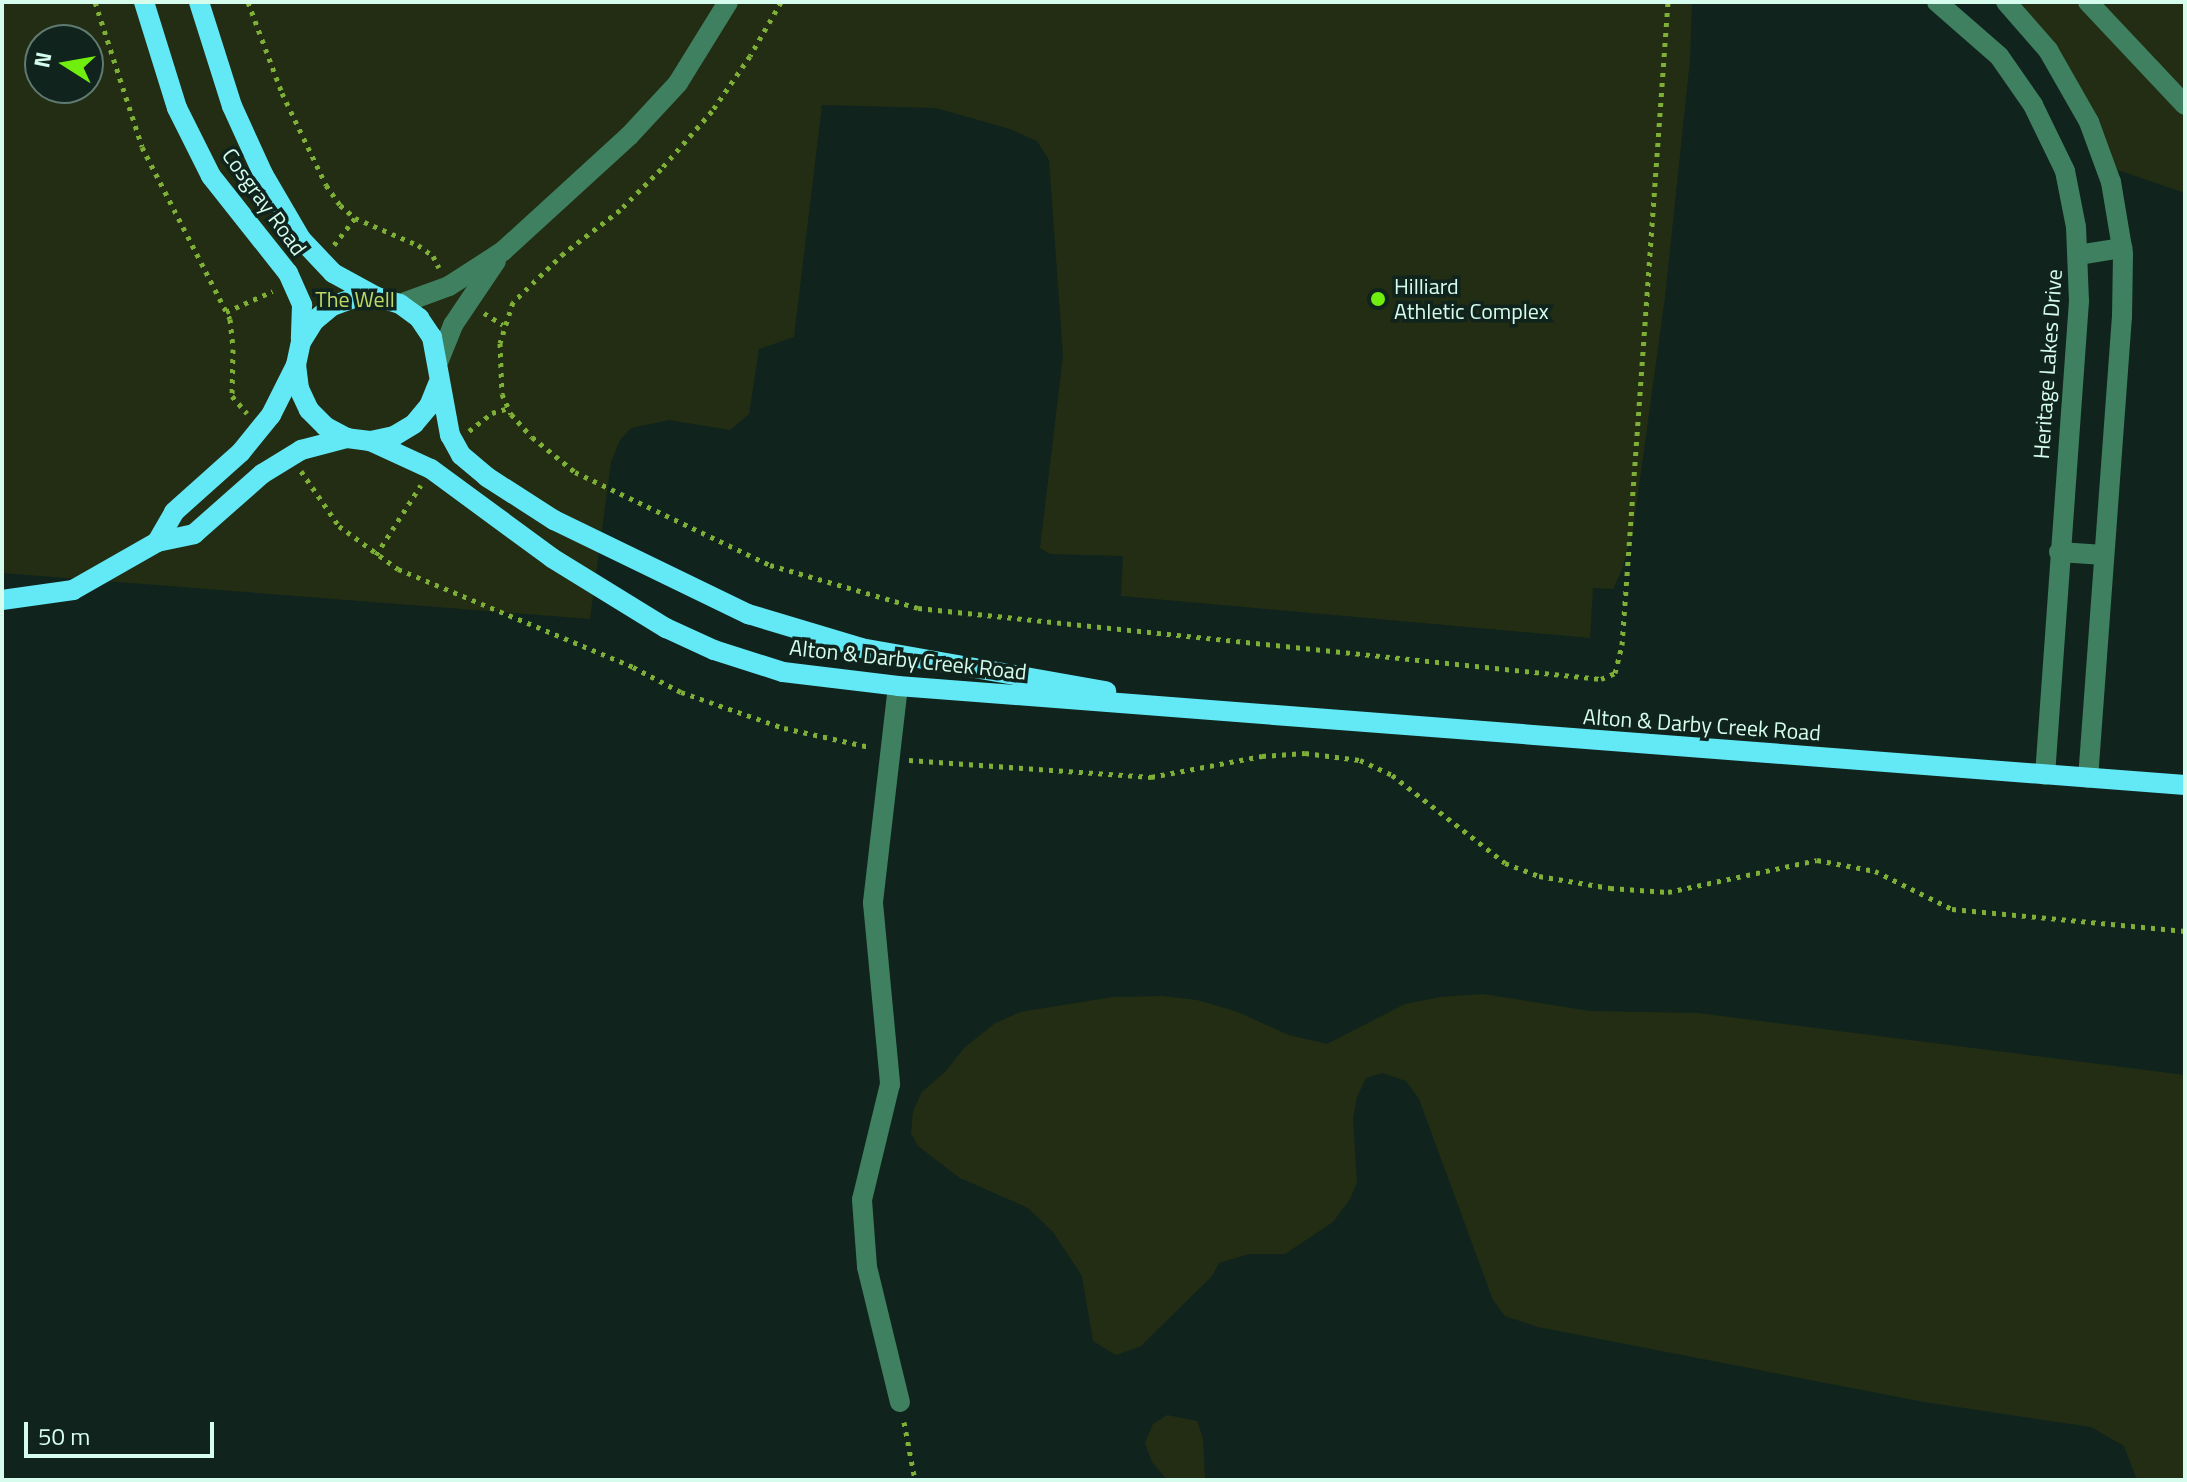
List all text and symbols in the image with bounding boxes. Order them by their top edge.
north arrow [24,24,104,104]
text: N [24,49,61,71]
street label: Cosgray Road [216,143,312,261]
street label: Heritage Lakes Drive [2028,268,2068,460]
place label: Hilliard Athletic Complex [1394,273,1549,324]
park label: The Well [315,287,395,313]
marker: Hilliard Athletic Complex [1369,290,1387,308]
street label: Alton & Darby Creek Road [788,634,1028,686]
street label: Alton & Darby Creek Road [1582,704,1822,746]
scale bar [28,1406,218,1456]
text: 50 m [38,1418,90,1454]

